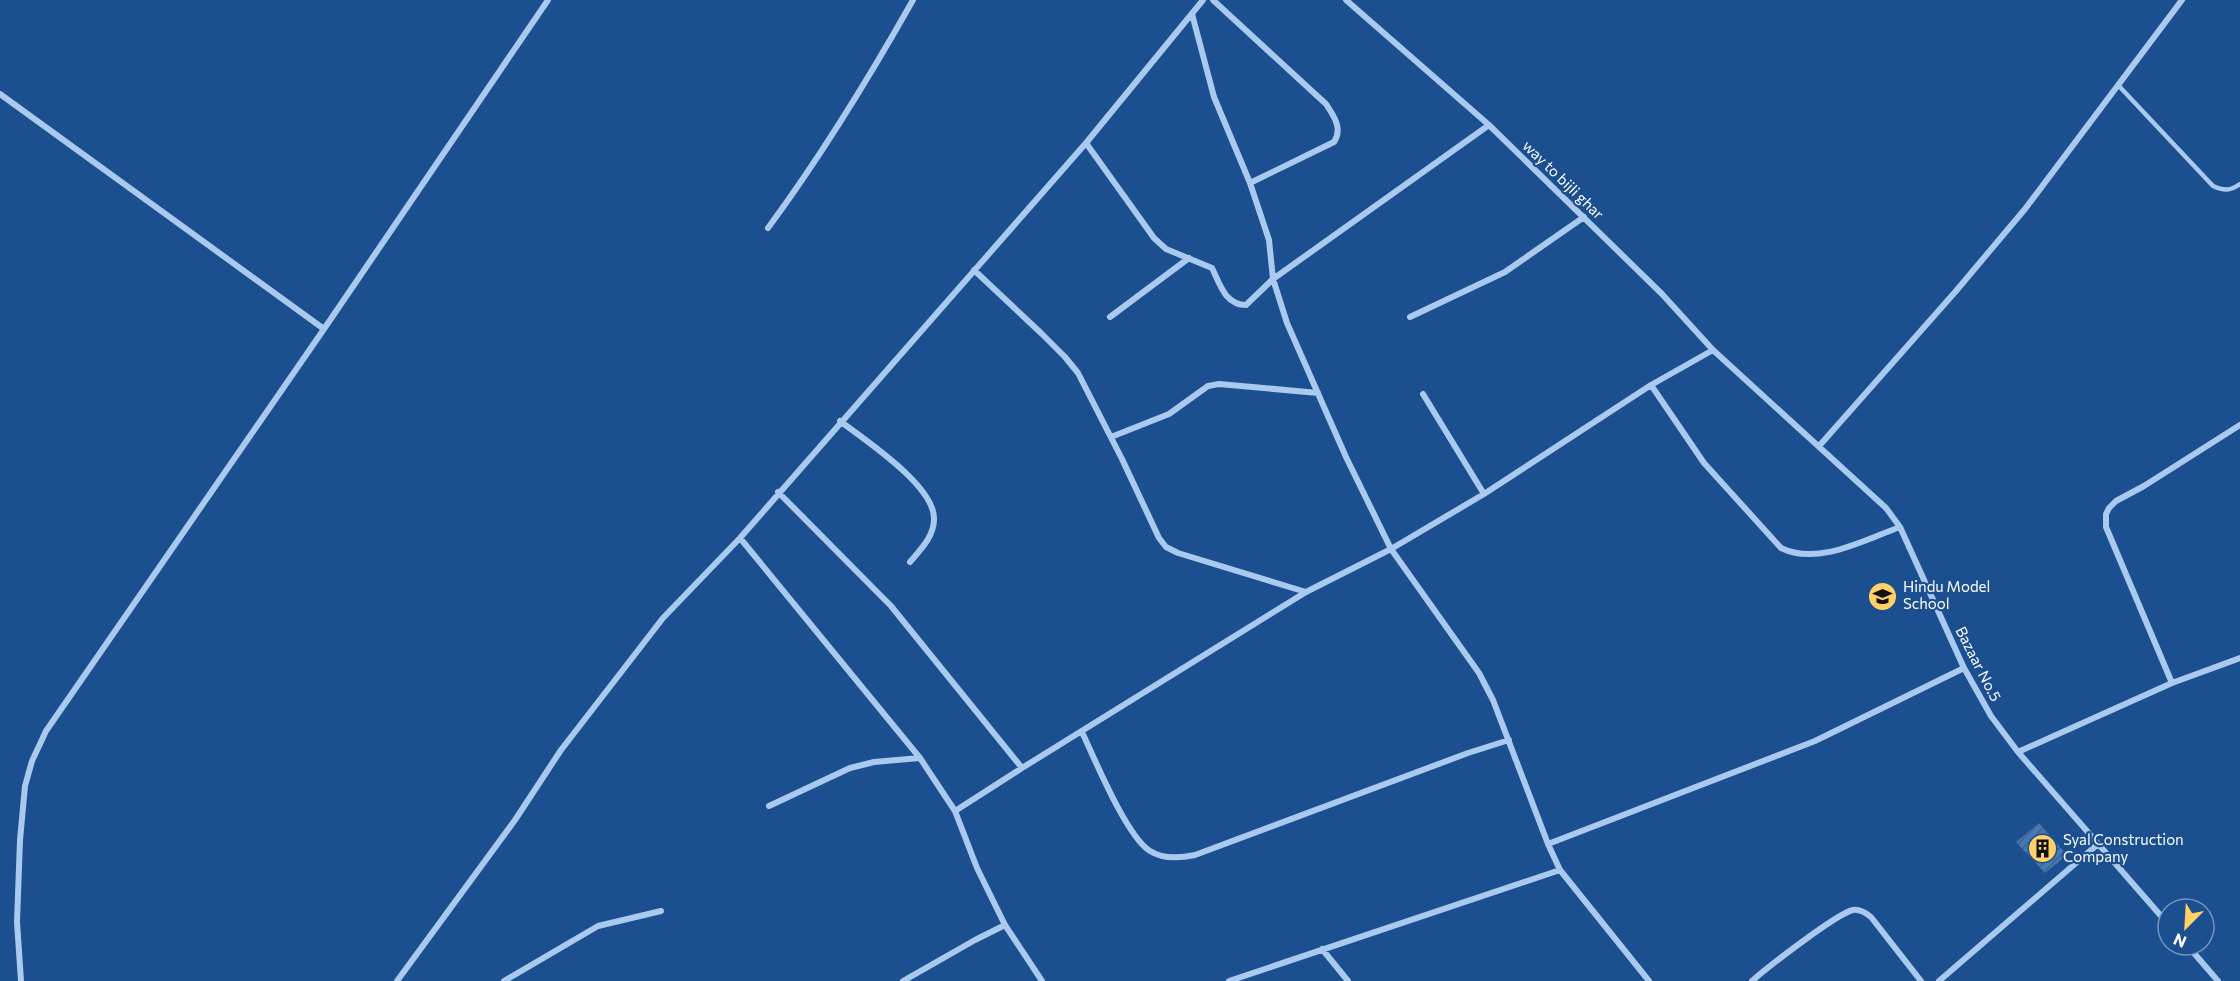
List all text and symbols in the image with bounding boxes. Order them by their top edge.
street label: way to bijli ghar [1519,136,1608,222]
place label: Hindu Model School [1903,577,1990,612]
school or university icon: Hindu Model School [1866,580,1898,612]
street label: Bazaar No.5 [1952,623,2005,704]
place label: Syal Construction Company [2063,830,2184,865]
building icon: Syal Construction Company [2026,833,2058,865]
north arrow [2156,897,2216,957]
text: N [2170,930,2189,952]

